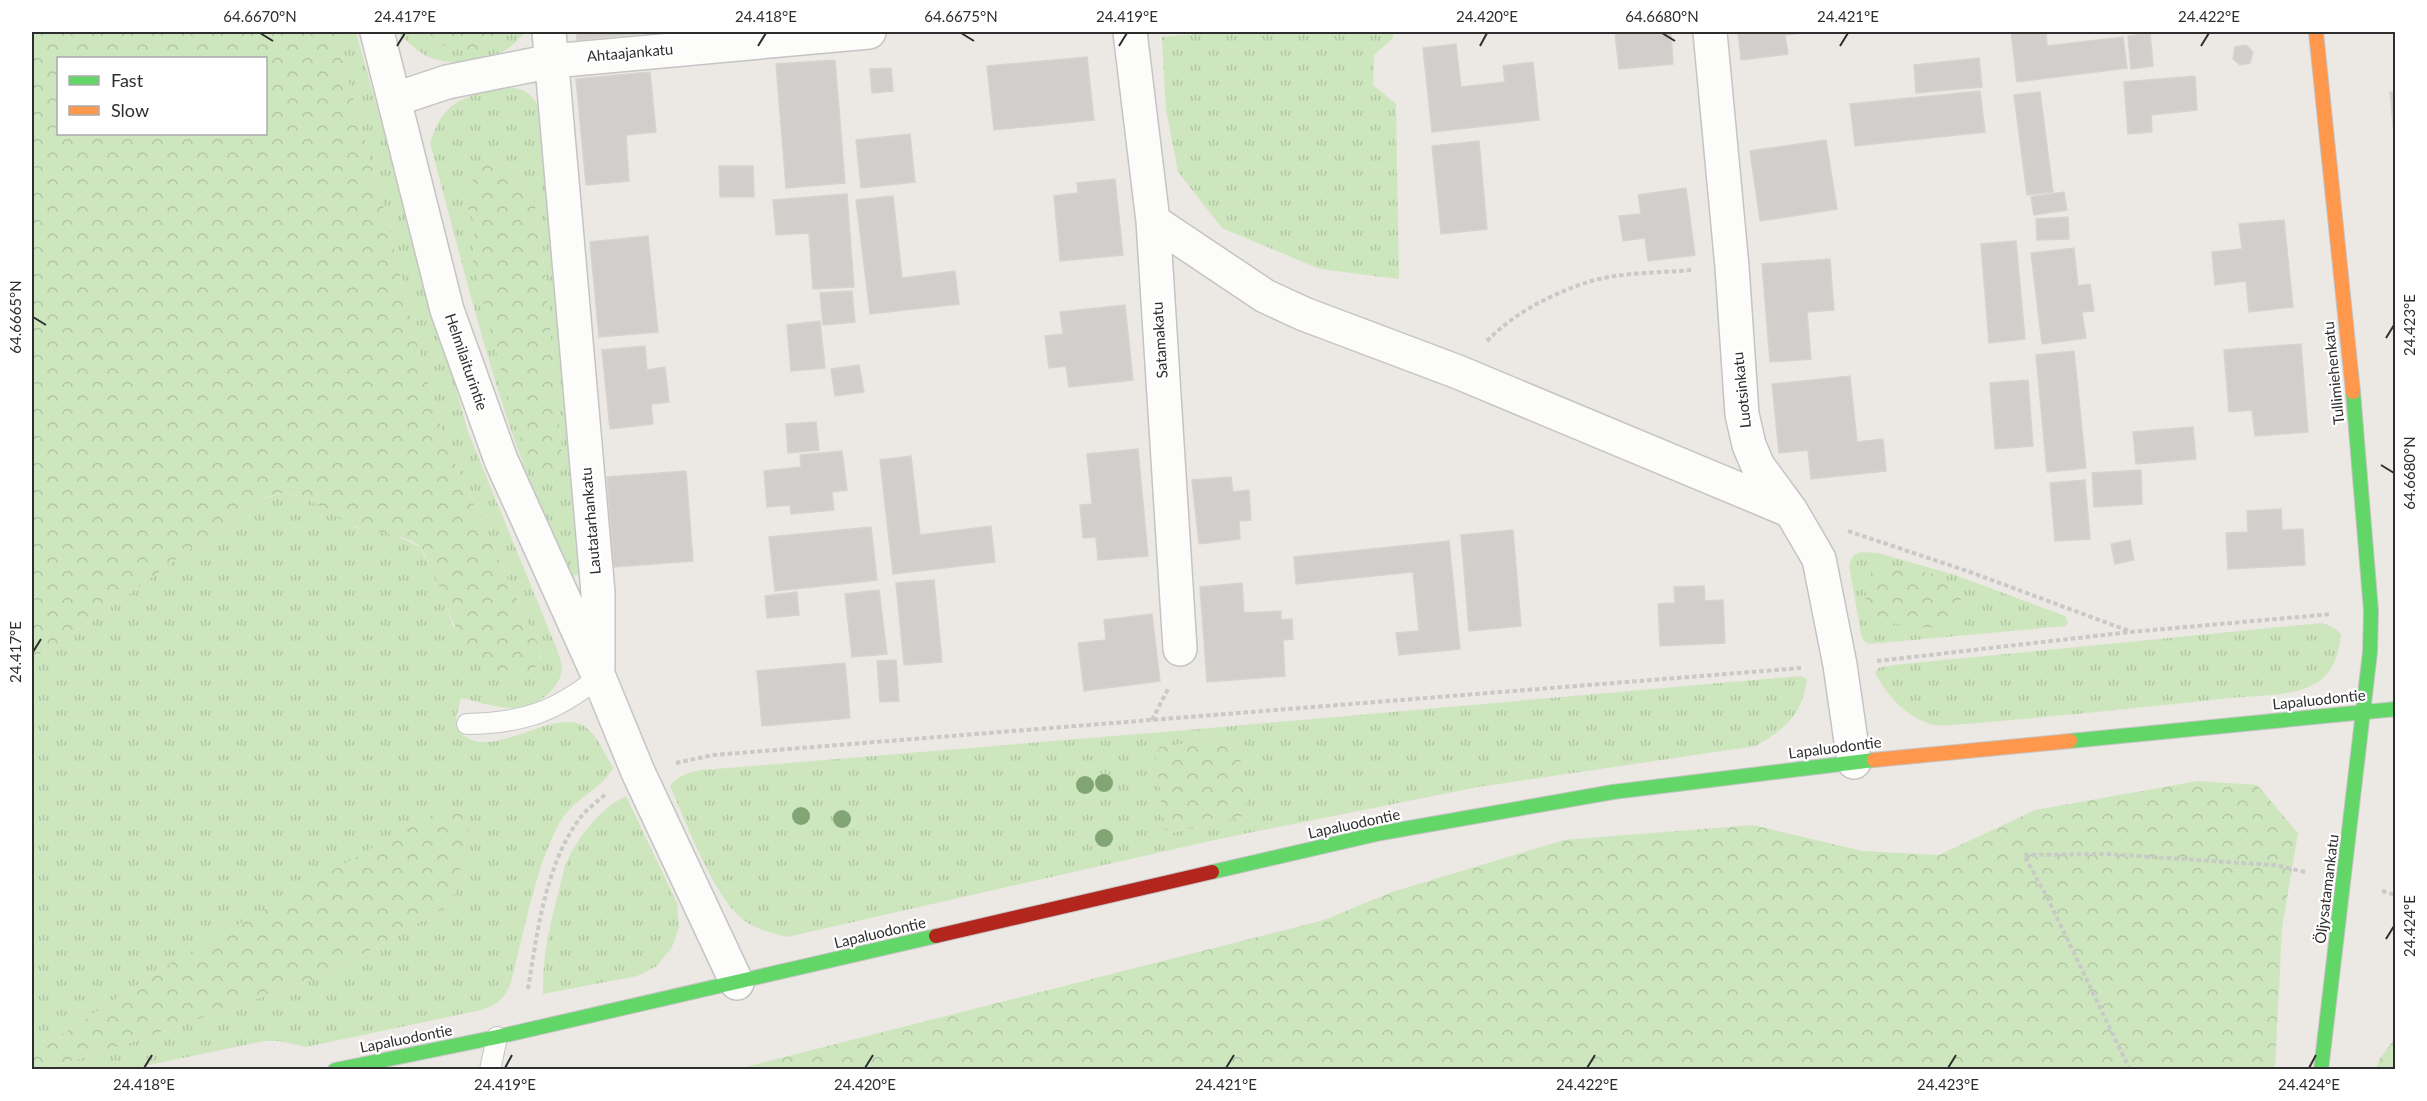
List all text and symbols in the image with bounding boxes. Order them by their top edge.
text: 64.6670°N [223,7,297,25]
text: 24.417°E [374,7,436,25]
text: 24.418°E [735,7,797,25]
text: 64.6675°N [924,7,998,25]
text: 24.419°E [1096,7,1158,25]
text: 24.420°E [1456,7,1518,25]
text: 64.6680°N [1625,7,1699,25]
text: 24.421°E [1817,7,1879,25]
text: 24.422°E [2178,7,2240,25]
street label: Ahtaajankatu [586,39,674,65]
legend [57,57,267,135]
text: Fast [111,69,144,91]
text: Slow [111,99,149,121]
text: 64.6665°N [6,280,24,354]
text: 24.423°E [2400,294,2418,356]
street label: Satamakatu [1147,301,1171,379]
street label: Helmilaiturintie [442,311,492,413]
street label: Tullimiehenkatu [2319,321,2347,426]
street label: Luotsinkatu [1728,351,1754,429]
text: 64.6680°N [2400,436,2418,510]
street label: Lautatarhankatu [576,467,604,575]
text: 24.417°E [6,621,24,683]
street label: Lapaluodontie [2271,685,2367,713]
street label: Lapaluodontie [1787,732,1883,762]
street label: Lapaluodontie [1306,804,1402,842]
street label: Öljysatamankatu [2310,833,2342,945]
text: 24.424°E [2400,895,2418,957]
street label: Lapaluodontie [832,913,928,951]
street label: Lapaluodontie [358,1020,454,1056]
text: 24.418°E [113,1075,175,1093]
text: 24.419°E [474,1075,536,1093]
text: 24.420°E [834,1075,896,1093]
text: 24.421°E [1195,1075,1257,1093]
text: 24.422°E [1556,1075,1618,1093]
text: 24.423°E [1917,1075,1979,1093]
text: 24.424°E [2278,1075,2340,1093]

